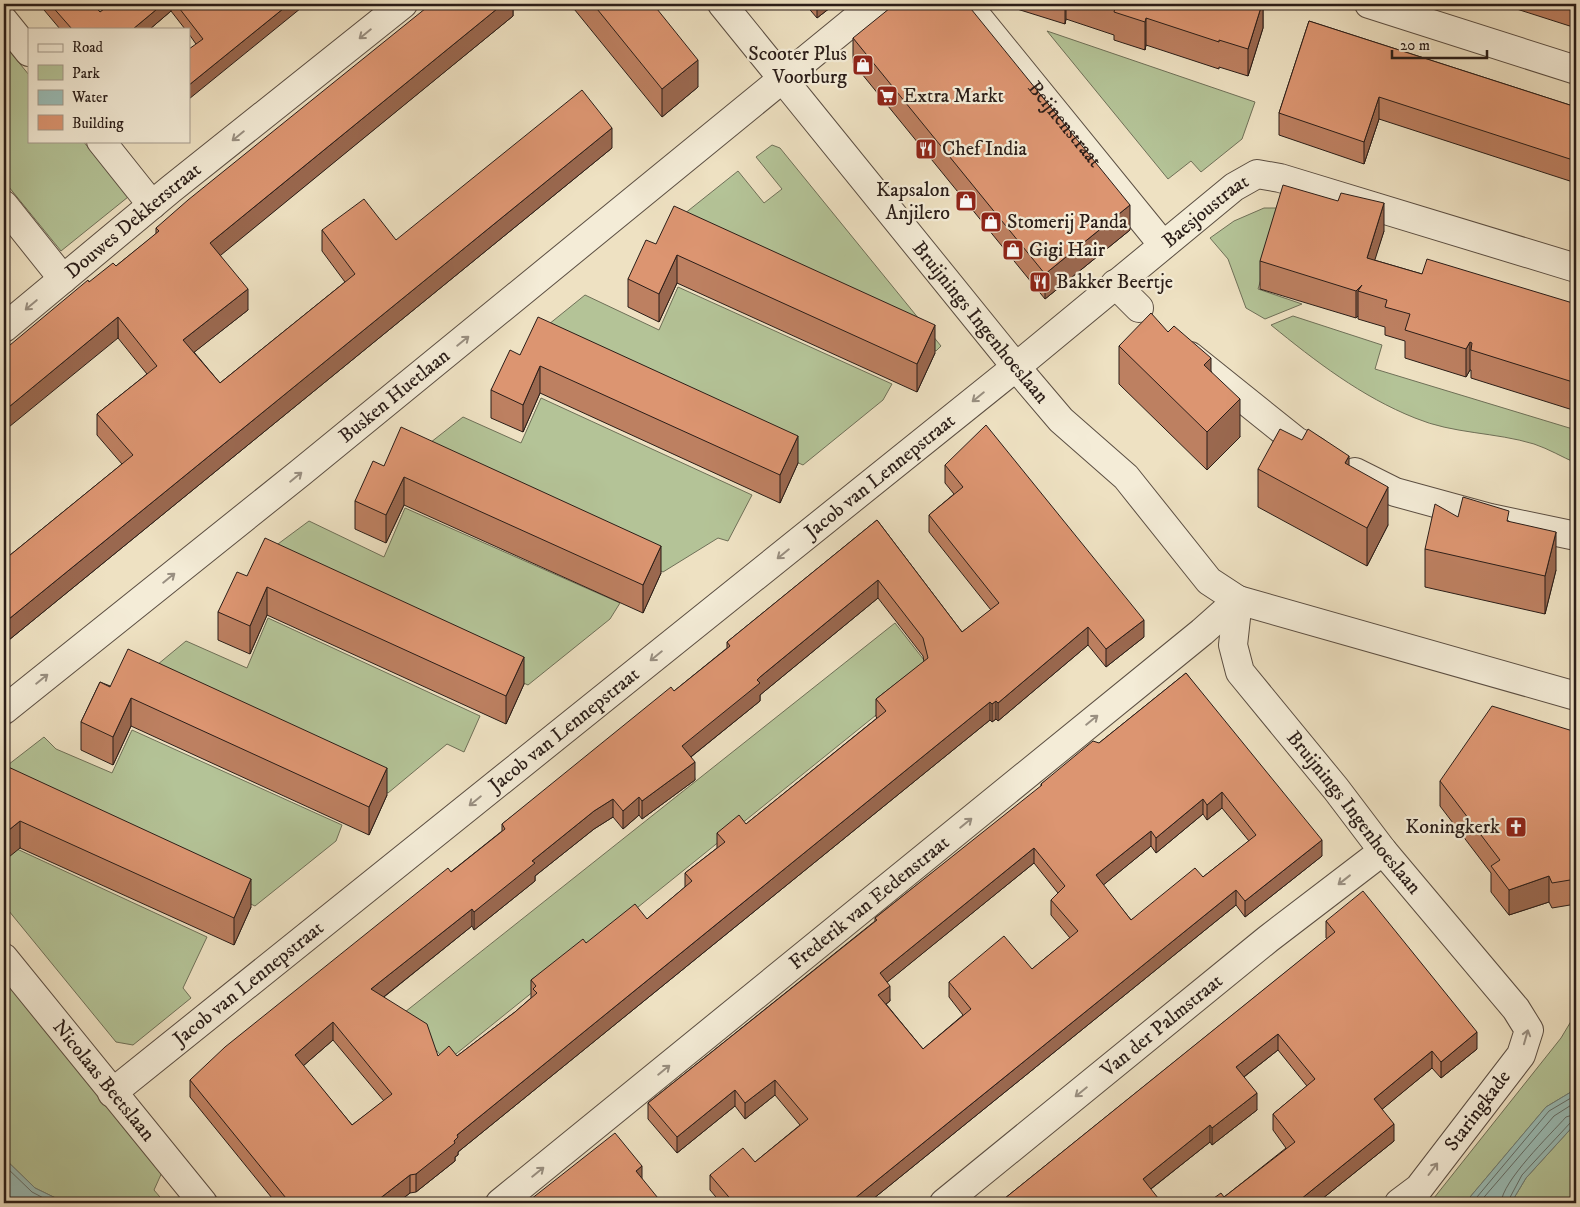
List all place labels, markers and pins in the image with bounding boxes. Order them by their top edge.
place label: Scooter Plus Voorburg [748,42,847,90]
shop icon: Scooter Plus Voorburg [851,53,875,77]
supermarket icon: Extra Markt [875,84,899,108]
place label: Extra Markt [903,84,1004,109]
restaurant icon: Chef India [914,137,938,161]
place label: Chef India [942,137,1027,162]
place label: Kapsalon Anjilero [876,178,951,226]
shop icon: Kapsalon Anjilero [954,189,978,213]
shop icon: Stomerij Panda [979,210,1003,234]
place label: Stomerij Panda [1007,210,1128,235]
shop icon: Gigi Hair [1001,238,1025,262]
place label: Gigi Hair [1029,238,1106,263]
restaurant icon: Bakker Beertje [1028,270,1052,294]
place label: Bakker Beertje [1056,270,1173,295]
place label: Koningkerk [1405,815,1500,840]
church icon: Koningkerk [1504,815,1528,839]

